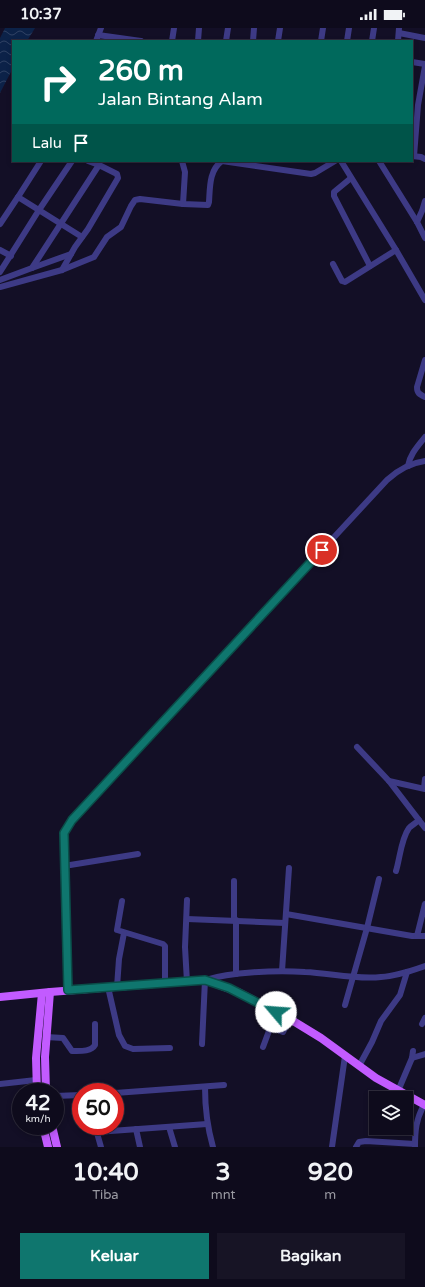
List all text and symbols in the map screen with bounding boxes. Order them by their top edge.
text: 10:37 [20,5,62,23]
text: 260 m [98,54,184,88]
icon: right [32,56,84,108]
text: Jalan Bintang Alam [98,88,263,110]
icon: arrive [70,132,92,154]
text: Lalu [32,134,62,152]
pin [305,533,339,567]
icon: arrive [311,539,333,561]
position arrow [255,991,297,1033]
speed limit sign: 50 [72,1083,124,1135]
map controls [369,1091,413,1135]
button: layers [369,1091,413,1135]
text: 42 [25,1092,51,1116]
text: km/h [25,1113,51,1125]
text: 10:40 [72,1158,139,1187]
text: 3 [216,1158,231,1187]
text: 920 [308,1158,353,1187]
text: Tiba [92,1187,119,1203]
text: mnt [211,1187,235,1203]
text: m [324,1187,336,1203]
button: Keluar [20,1233,209,1279]
button: Bagikan [217,1233,405,1279]

